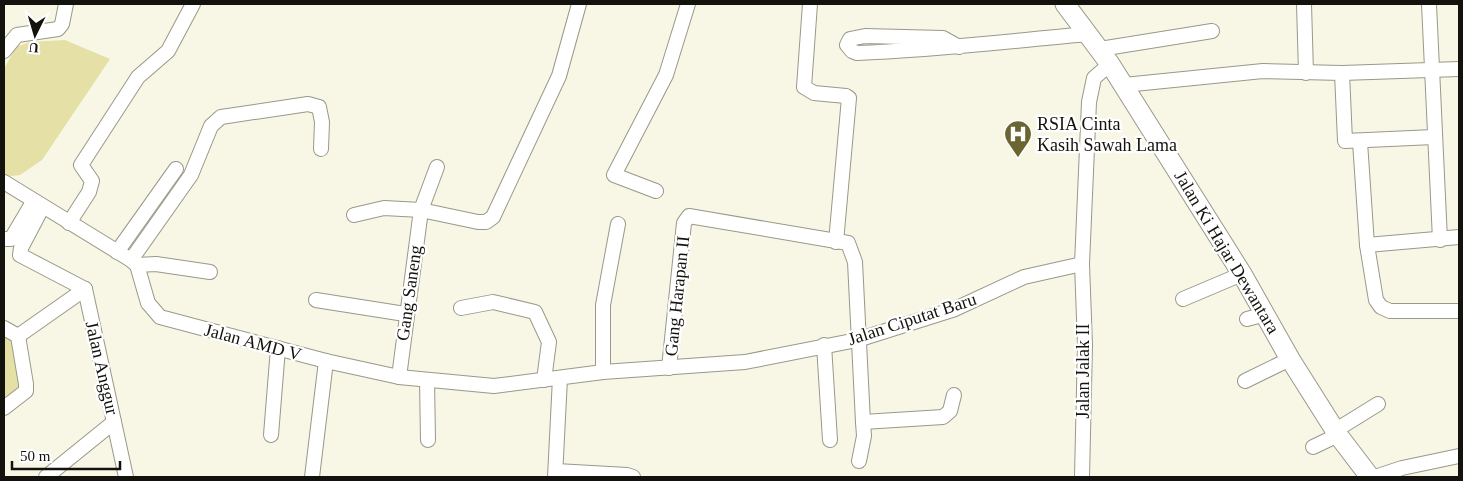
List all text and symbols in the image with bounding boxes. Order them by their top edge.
north arrow [10,10,60,60]
text: U [28,40,40,55]
place label: RSIA Cinta Kasih Sawah Lama [1037,114,1177,155]
hospital icon: RSIA Cinta Kasih Sawah Lama [1003,119,1033,158]
street label: Jalan Ki Hajar Dewantara [1170,167,1284,337]
street label: Gang Harapan II [661,235,693,357]
street label: Gang Saneng [392,244,426,342]
street label: Jalan Ciputat Baru [845,289,979,349]
street label: Jalan Anggur [82,319,122,417]
street label: Jalan AMD V [202,319,304,365]
street label: Jalan Jalak II [1073,324,1093,418]
scale bar [12,438,120,470]
text: 50 m [20,448,51,464]

